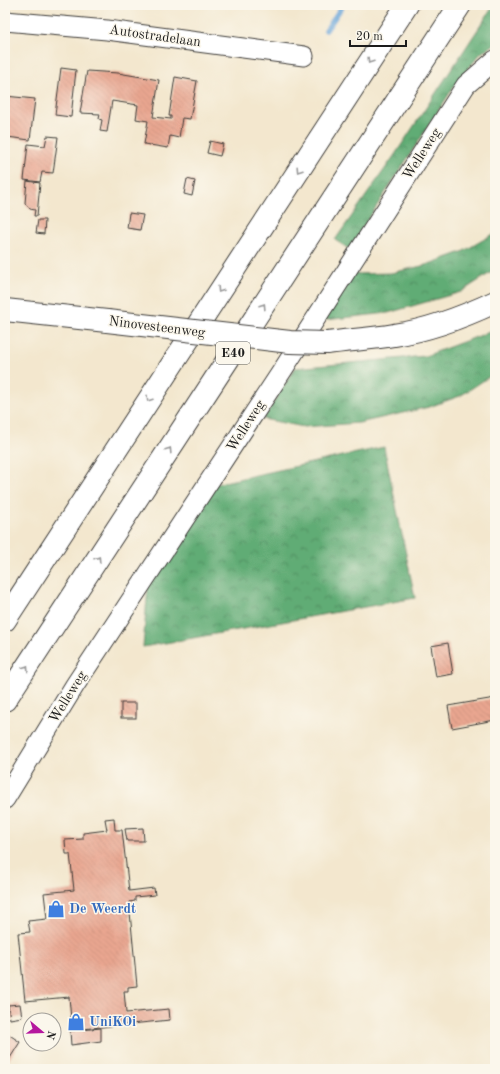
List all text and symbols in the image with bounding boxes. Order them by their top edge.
scale bar [350,22,406,48]
street label: Autostradelaan [108,23,202,49]
text: 20 m [356,31,383,43]
one-way arrow [367,57,375,64]
street label: Welleweg [400,125,444,182]
one-way arrow [296,166,304,173]
one-way arrow [218,286,225,293]
one-way arrow [258,304,265,311]
street label: Ninovesteenweg [108,314,207,340]
road number: E40 [216,342,250,364]
one-way arrow [146,395,154,402]
street label: Welleweg [224,397,268,454]
one-way arrow [164,447,172,454]
one-way arrow [93,556,100,563]
one-way arrow [22,665,29,672]
street label: Welleweg [47,668,90,725]
shop icon: De Weerdt [46,899,66,919]
place label: De Weerdt [69,902,136,916]
north arrow [22,1012,62,1052]
shop icon: UniKOi [66,1012,86,1032]
place label: UniKOi [89,1015,136,1029]
text: N [43,1029,57,1041]

